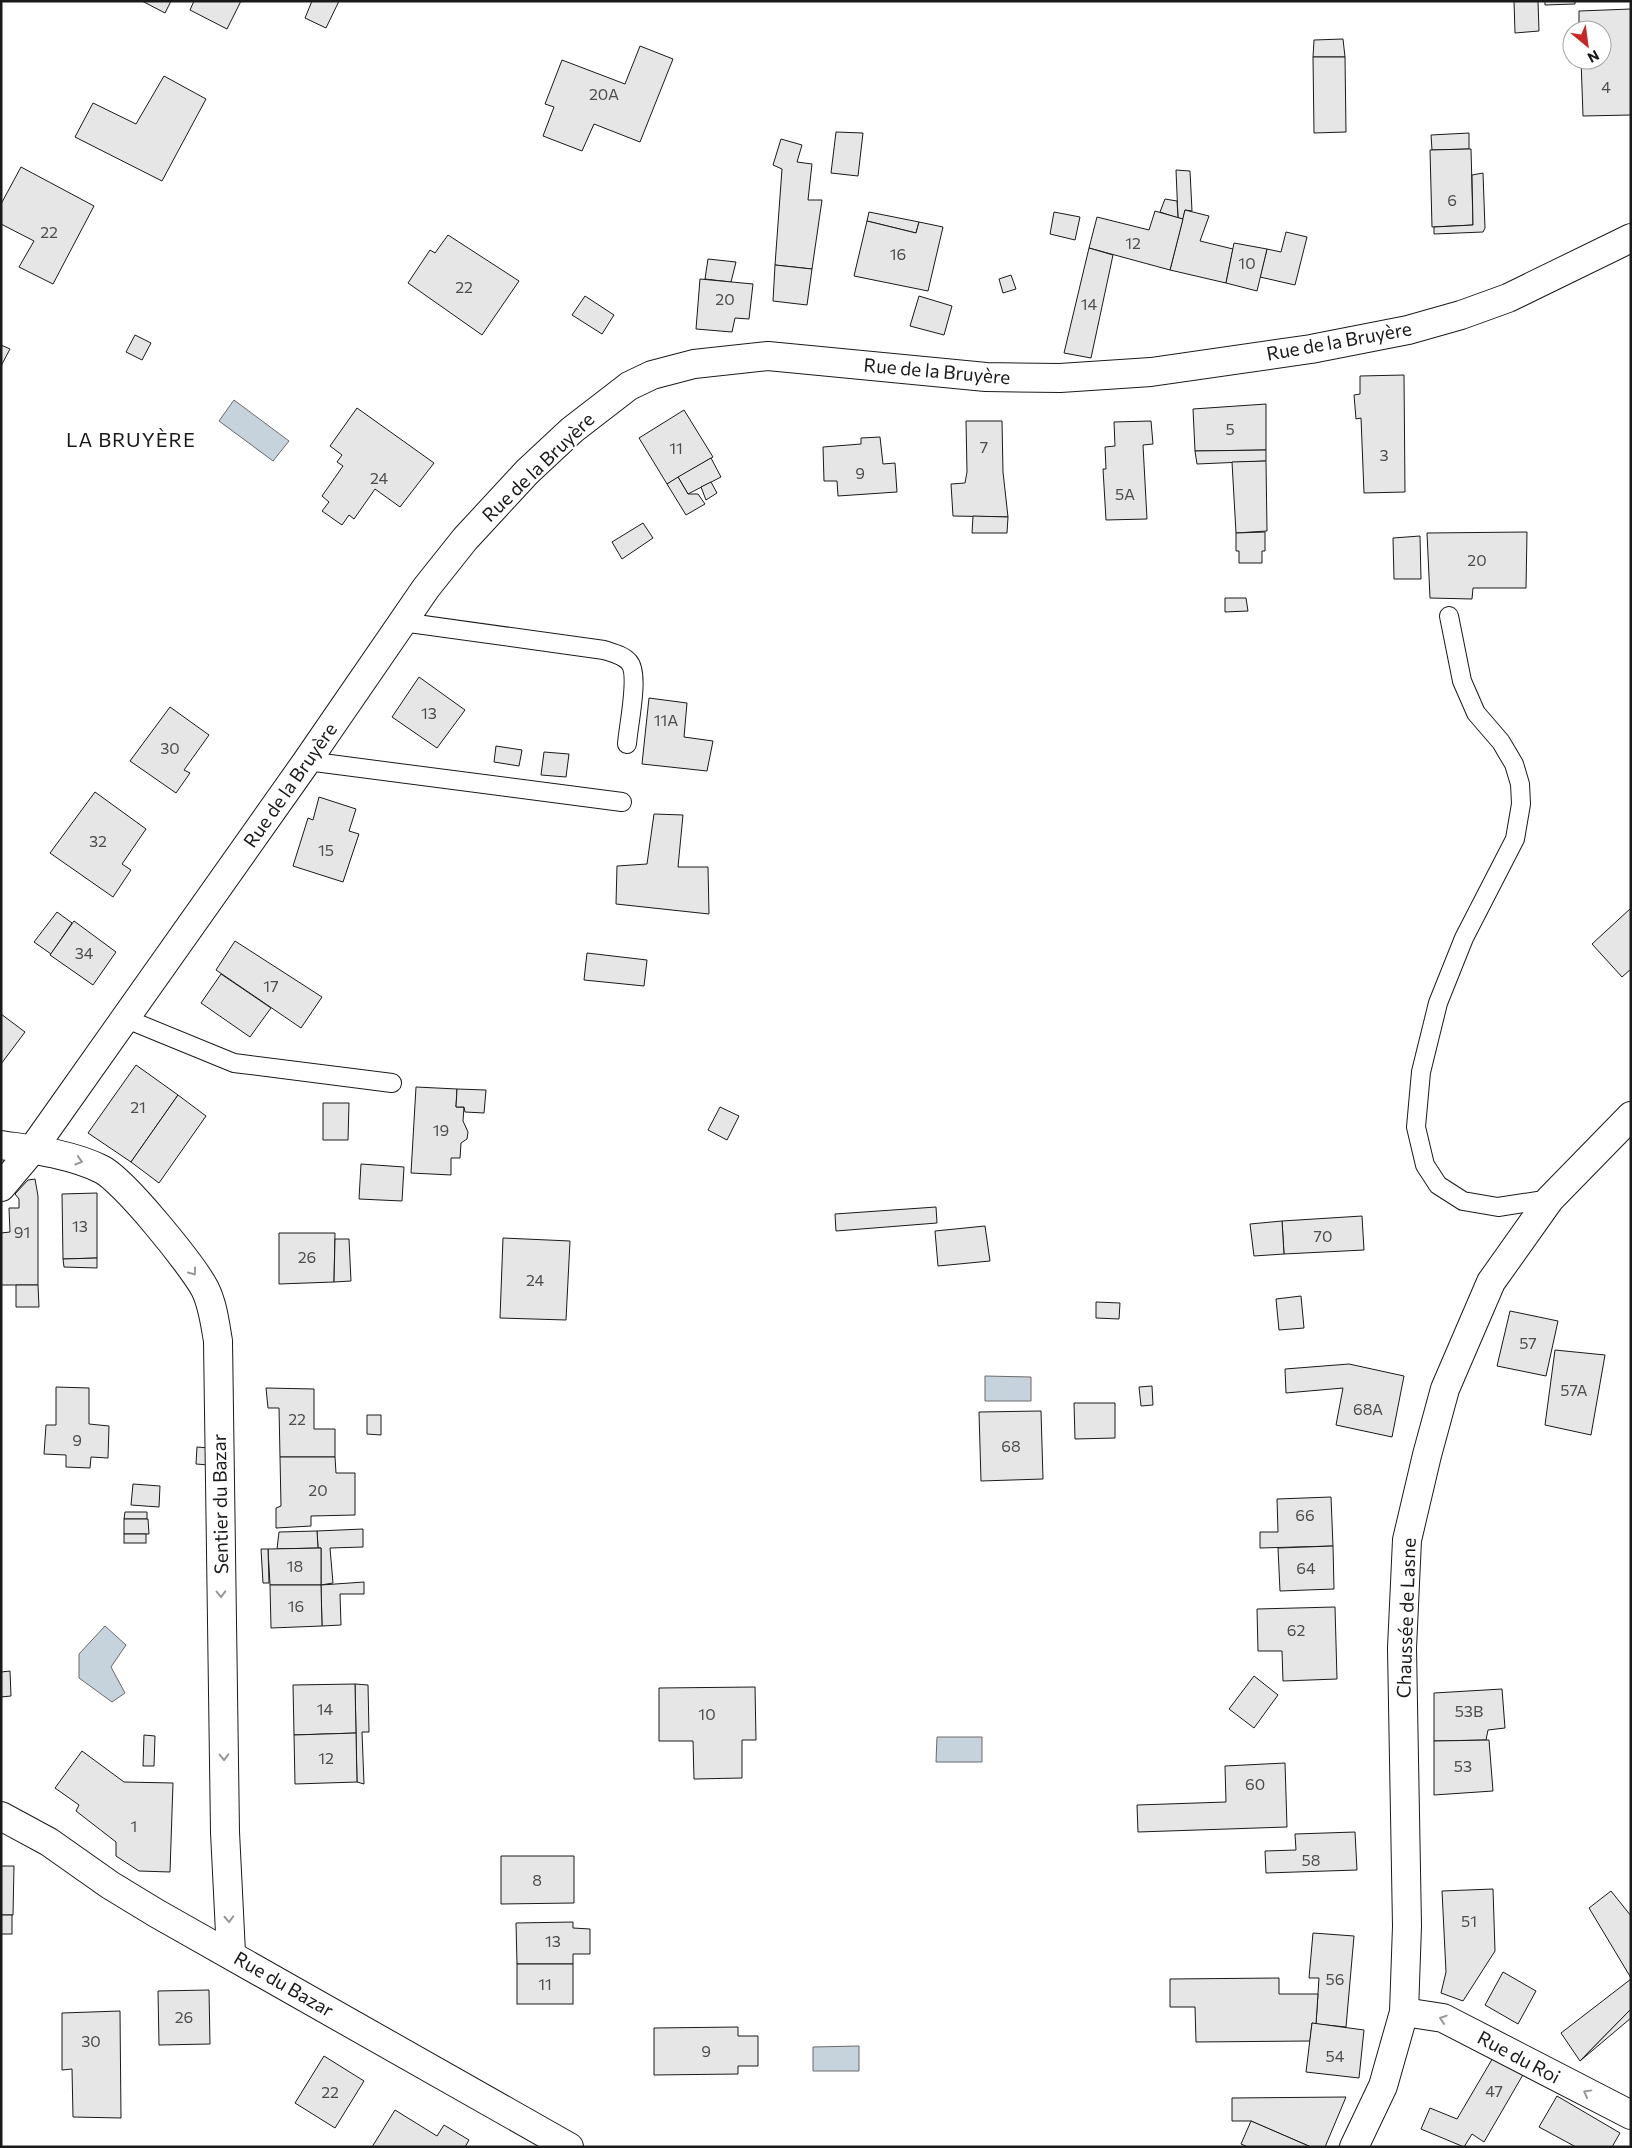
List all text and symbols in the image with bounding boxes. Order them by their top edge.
north arrow [1562,20,1612,70]
text: N [1585,47,1602,67]
house number: 4 [1601,77,1611,96]
house number: 20A [589,84,619,103]
house number: 6 [1447,190,1457,209]
house number: 22 [40,222,58,241]
house number: 12 [1125,233,1141,252]
house number: 16 [890,244,906,263]
house number: 10 [1238,253,1256,272]
house number: 22 [455,277,473,296]
house number: 20 [715,289,735,308]
house number: 14 [1081,294,1098,313]
street label: Rue de la Bruyère [1264,316,1413,365]
street label: Rue de la Bruyère [863,353,1011,388]
street label: Rue de la Bruyère [477,407,599,526]
house number: 5 [1225,419,1235,438]
district label: LA BRUYÈRE [66,427,196,451]
house number: 7 [980,437,988,456]
house number: 11 [669,438,683,457]
house number: 3 [1379,445,1389,464]
house number: 9 [855,463,865,482]
house number: 24 [370,468,388,487]
house number: 5A [1115,484,1135,503]
house number: 20 [1467,550,1487,569]
house number: 13 [421,703,437,722]
house number: 11A [654,710,678,729]
street label: Rue de la Bruyère [238,718,341,852]
house number: 30 [160,738,180,757]
house number: 32 [89,831,107,850]
house number: 15 [318,840,334,859]
house number: 34 [75,943,94,962]
house number: 17 [263,976,279,995]
house number: 21 [130,1097,146,1116]
house number: 19 [433,1120,449,1139]
one-way arrow [74,1156,83,1166]
house number: 13 [72,1216,88,1235]
house number: 91 [14,1222,30,1241]
house number: 70 [1314,1226,1332,1245]
house number: 26 [298,1247,316,1266]
one-way arrow [187,1266,195,1275]
house number: 24 [526,1270,544,1289]
house number: 57 [1519,1333,1537,1352]
house number: 57A [1560,1380,1588,1399]
house number: 68A [1353,1399,1383,1418]
house number: 22 [288,1409,306,1428]
house number: 9 [72,1430,82,1449]
street label: Sentier du Bazar [207,1433,232,1574]
house number: 68 [1001,1436,1021,1455]
house number: 20 [308,1480,328,1499]
house number: 66 [1295,1505,1315,1524]
street label: Chaussée de Lasne [1391,1537,1420,1699]
house number: 18 [287,1556,303,1575]
house number: 64 [1296,1558,1316,1577]
one-way arrow [216,1590,226,1598]
house number: 16 [288,1596,304,1615]
house number: 62 [1287,1620,1305,1639]
house number: 14 [317,1699,334,1718]
house number: 53B [1455,1701,1483,1720]
house number: 10 [698,1704,716,1723]
house number: 12 [318,1748,334,1767]
one-way arrow [218,1753,229,1761]
house number: 53 [1454,1756,1472,1775]
house number: 60 [1245,1774,1265,1793]
house number: 1 [131,1816,137,1835]
house number: 58 [1302,1850,1320,1869]
house number: 8 [532,1870,542,1889]
house number: 51 [1461,1911,1477,1930]
one-way arrow [224,1916,234,1923]
house number: 13 [545,1931,561,1950]
street label: Rue du Bazar [230,1946,339,2022]
house number: 56 [1326,1969,1344,1988]
house number: 11 [538,1974,552,1993]
house number: 26 [175,2007,193,2026]
one-way arrow [1439,2015,1447,2025]
street label: Rue du Roi [1474,2025,1565,2088]
house number: 30 [81,2031,101,2050]
house number: 9 [701,2041,711,2060]
house number: 54 [1326,2046,1345,2065]
house number: 47 [1485,2081,1503,2100]
house number: 22 [321,2082,339,2101]
one-way arrow [1583,2089,1592,2099]

